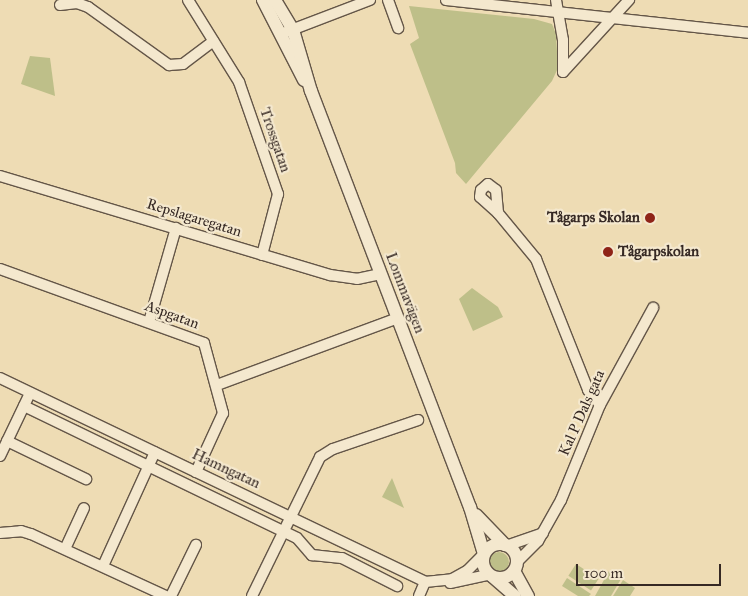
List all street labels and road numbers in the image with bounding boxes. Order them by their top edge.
street label: Trossgatan [256,105,294,175]
street label: Repslagaregatan [144,195,244,241]
street label: Lommavägen [381,250,429,336]
street label: Aspgatan [143,297,201,333]
street label: Kal P Dals gata [555,367,609,459]
street label: Hamngatan [189,445,263,493]

